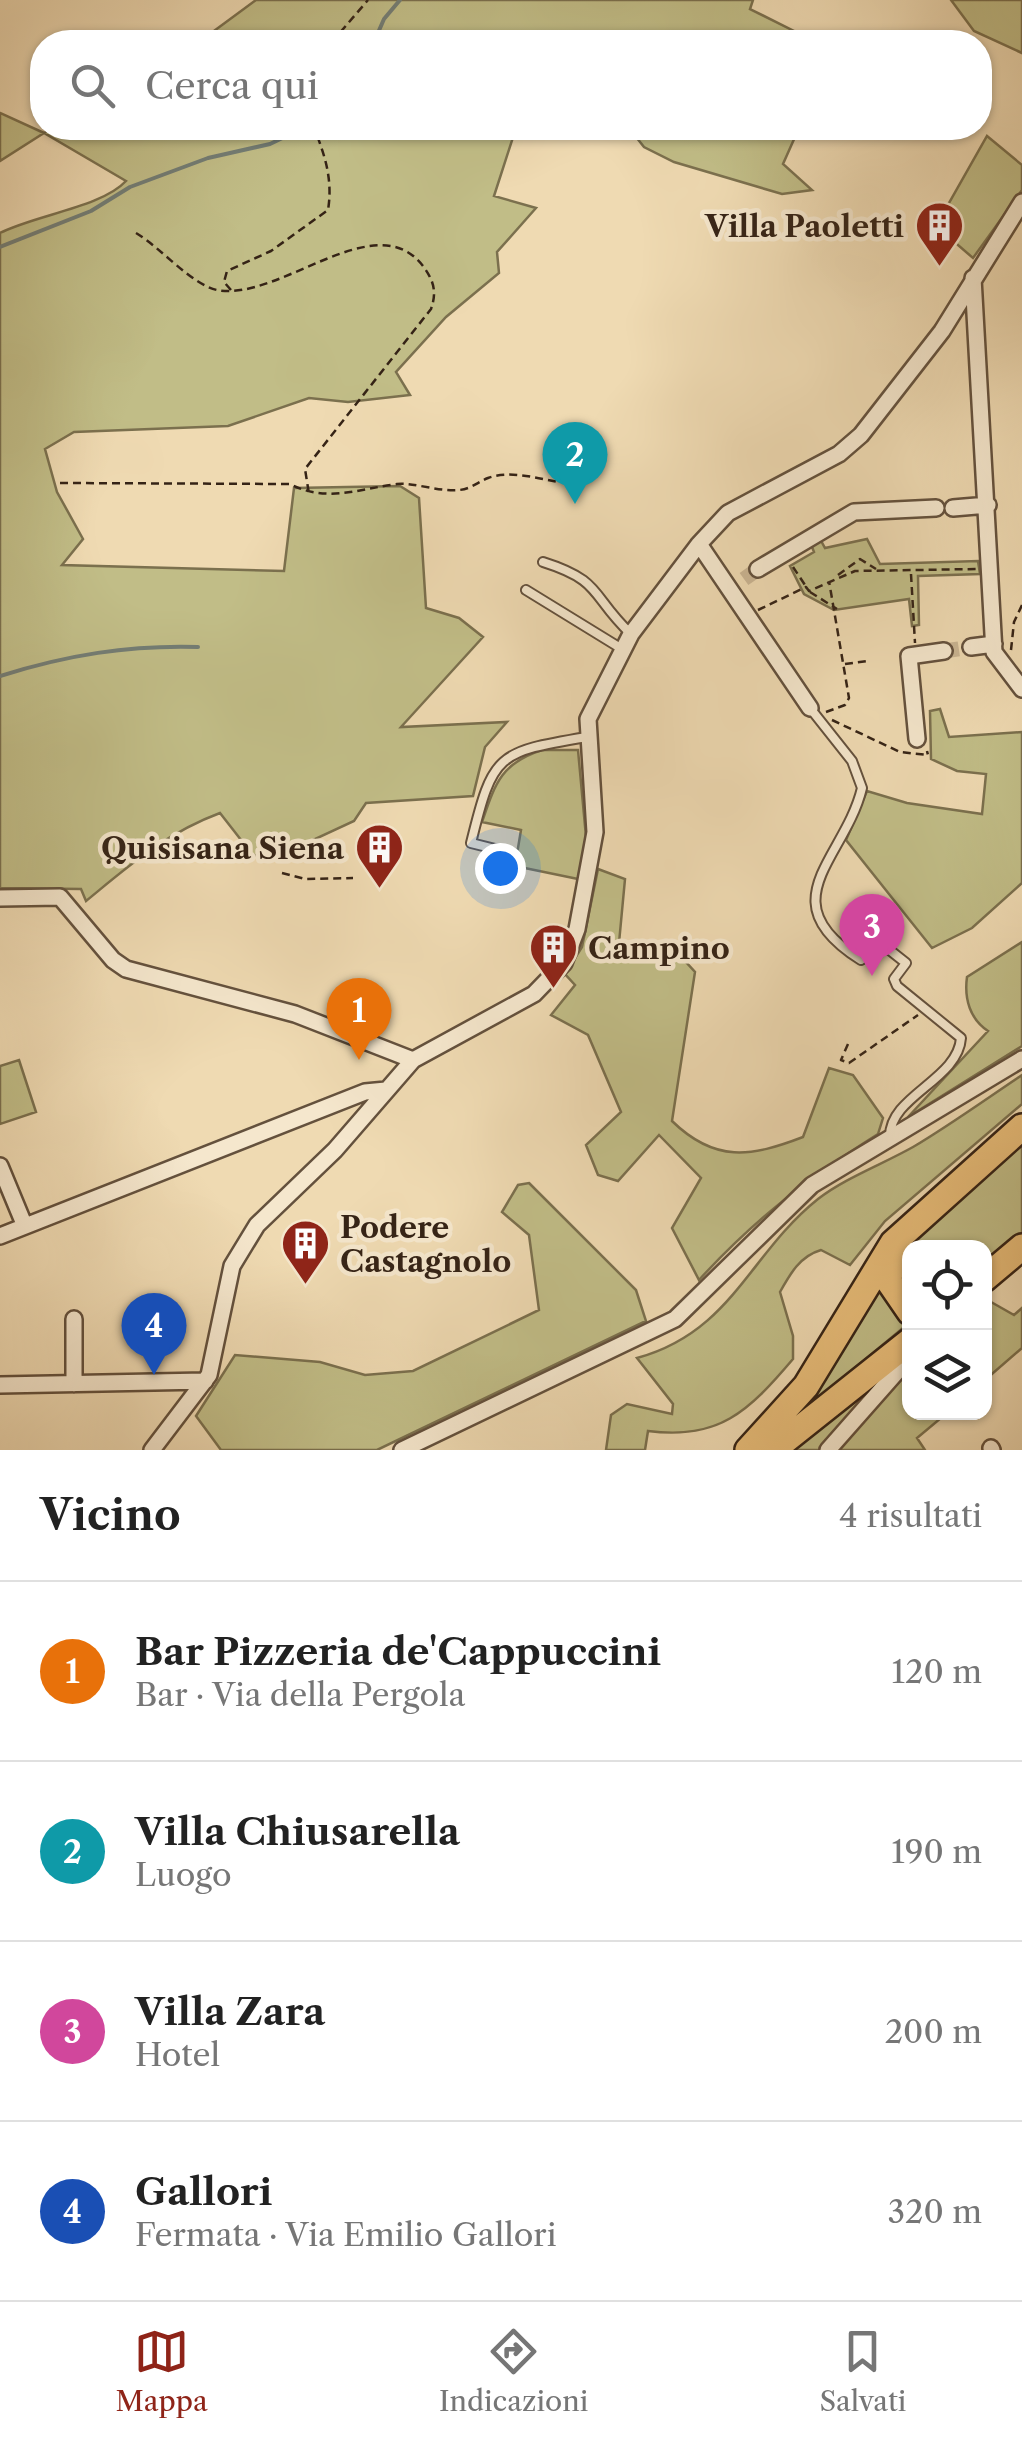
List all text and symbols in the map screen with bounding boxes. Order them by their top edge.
search box [30,30,992,140]
icon: search [65,58,120,113]
text: Cerca qui [145,62,319,109]
building icon: Villa Paoletti [913,200,965,268]
place label: Villa Paoletti [704,208,904,245]
pin: 2 [542,422,608,504]
building icon: Quisisana Siena [353,822,405,890]
place label: Quisisana Siena [101,830,345,867]
your location [475,843,526,894]
pin: 3 [840,894,904,976]
building icon: Campino [527,922,579,990]
place label: Campino [588,930,730,967]
pin: 1 [326,978,392,1060]
place label: Podere Castagnolo [340,1209,511,1280]
building icon: Podere Castagnolo [279,1218,331,1286]
map controls [902,1240,992,1420]
button: locate [902,1240,992,1330]
pin: 4 [122,1292,186,1375]
button: layers [902,1330,992,1420]
text: Vicino [40,1489,181,1541]
text: 4 risultati [839,1496,982,1535]
text: Bar Pizzeria de'Cappuccini [135,1628,661,1675]
text: 1 [65,1652,80,1691]
text: 120 m [892,1652,982,1691]
text: Bar · Via della Pergola [135,1675,465,1714]
text: Villa Chiusarella [135,1808,460,1855]
text: 2 [63,1832,82,1871]
text: 190 m [891,1832,982,1871]
text: Luogo [135,1855,232,1894]
text: Villa Zara [135,1988,325,2035]
text: 3 [63,2012,82,2051]
text: 200 m [885,2012,982,2051]
text: Hotel [135,2035,220,2074]
text: Gallori [135,2168,272,2215]
text: 4 [63,2192,82,2231]
text: 320 m [887,2192,982,2231]
text: Fermata · Via Emilio Gallori [135,2215,557,2254]
tab: Mappa [116,2324,208,2418]
tab: Indicazioni [439,2324,588,2418]
tab: Salvati [819,2324,906,2418]

